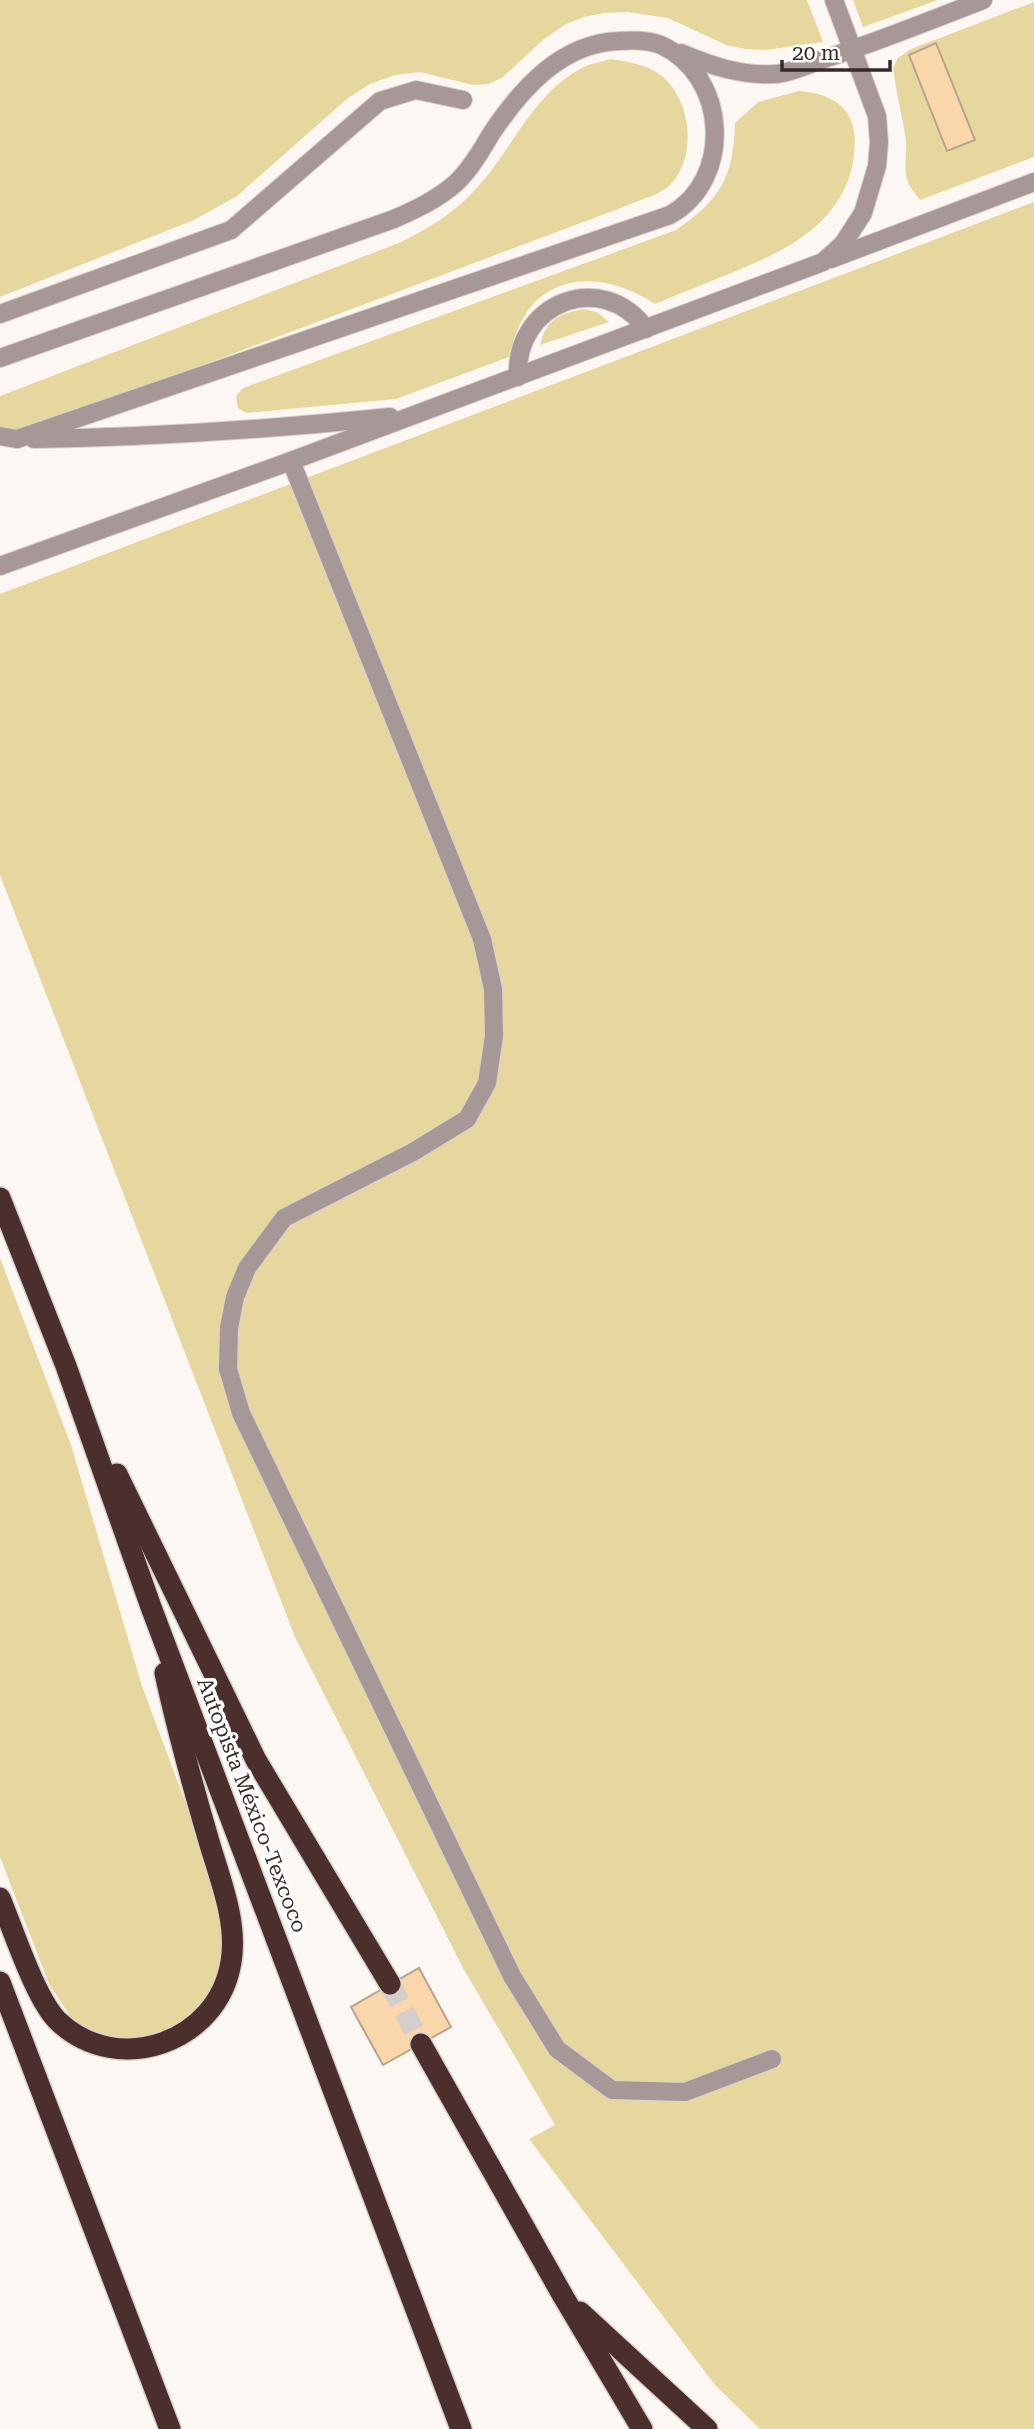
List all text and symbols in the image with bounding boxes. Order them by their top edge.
scale bar [782,28,890,72]
text: 20 m [792,41,840,65]
street label: Autopista México-Texcoco [192,1674,312,1936]

